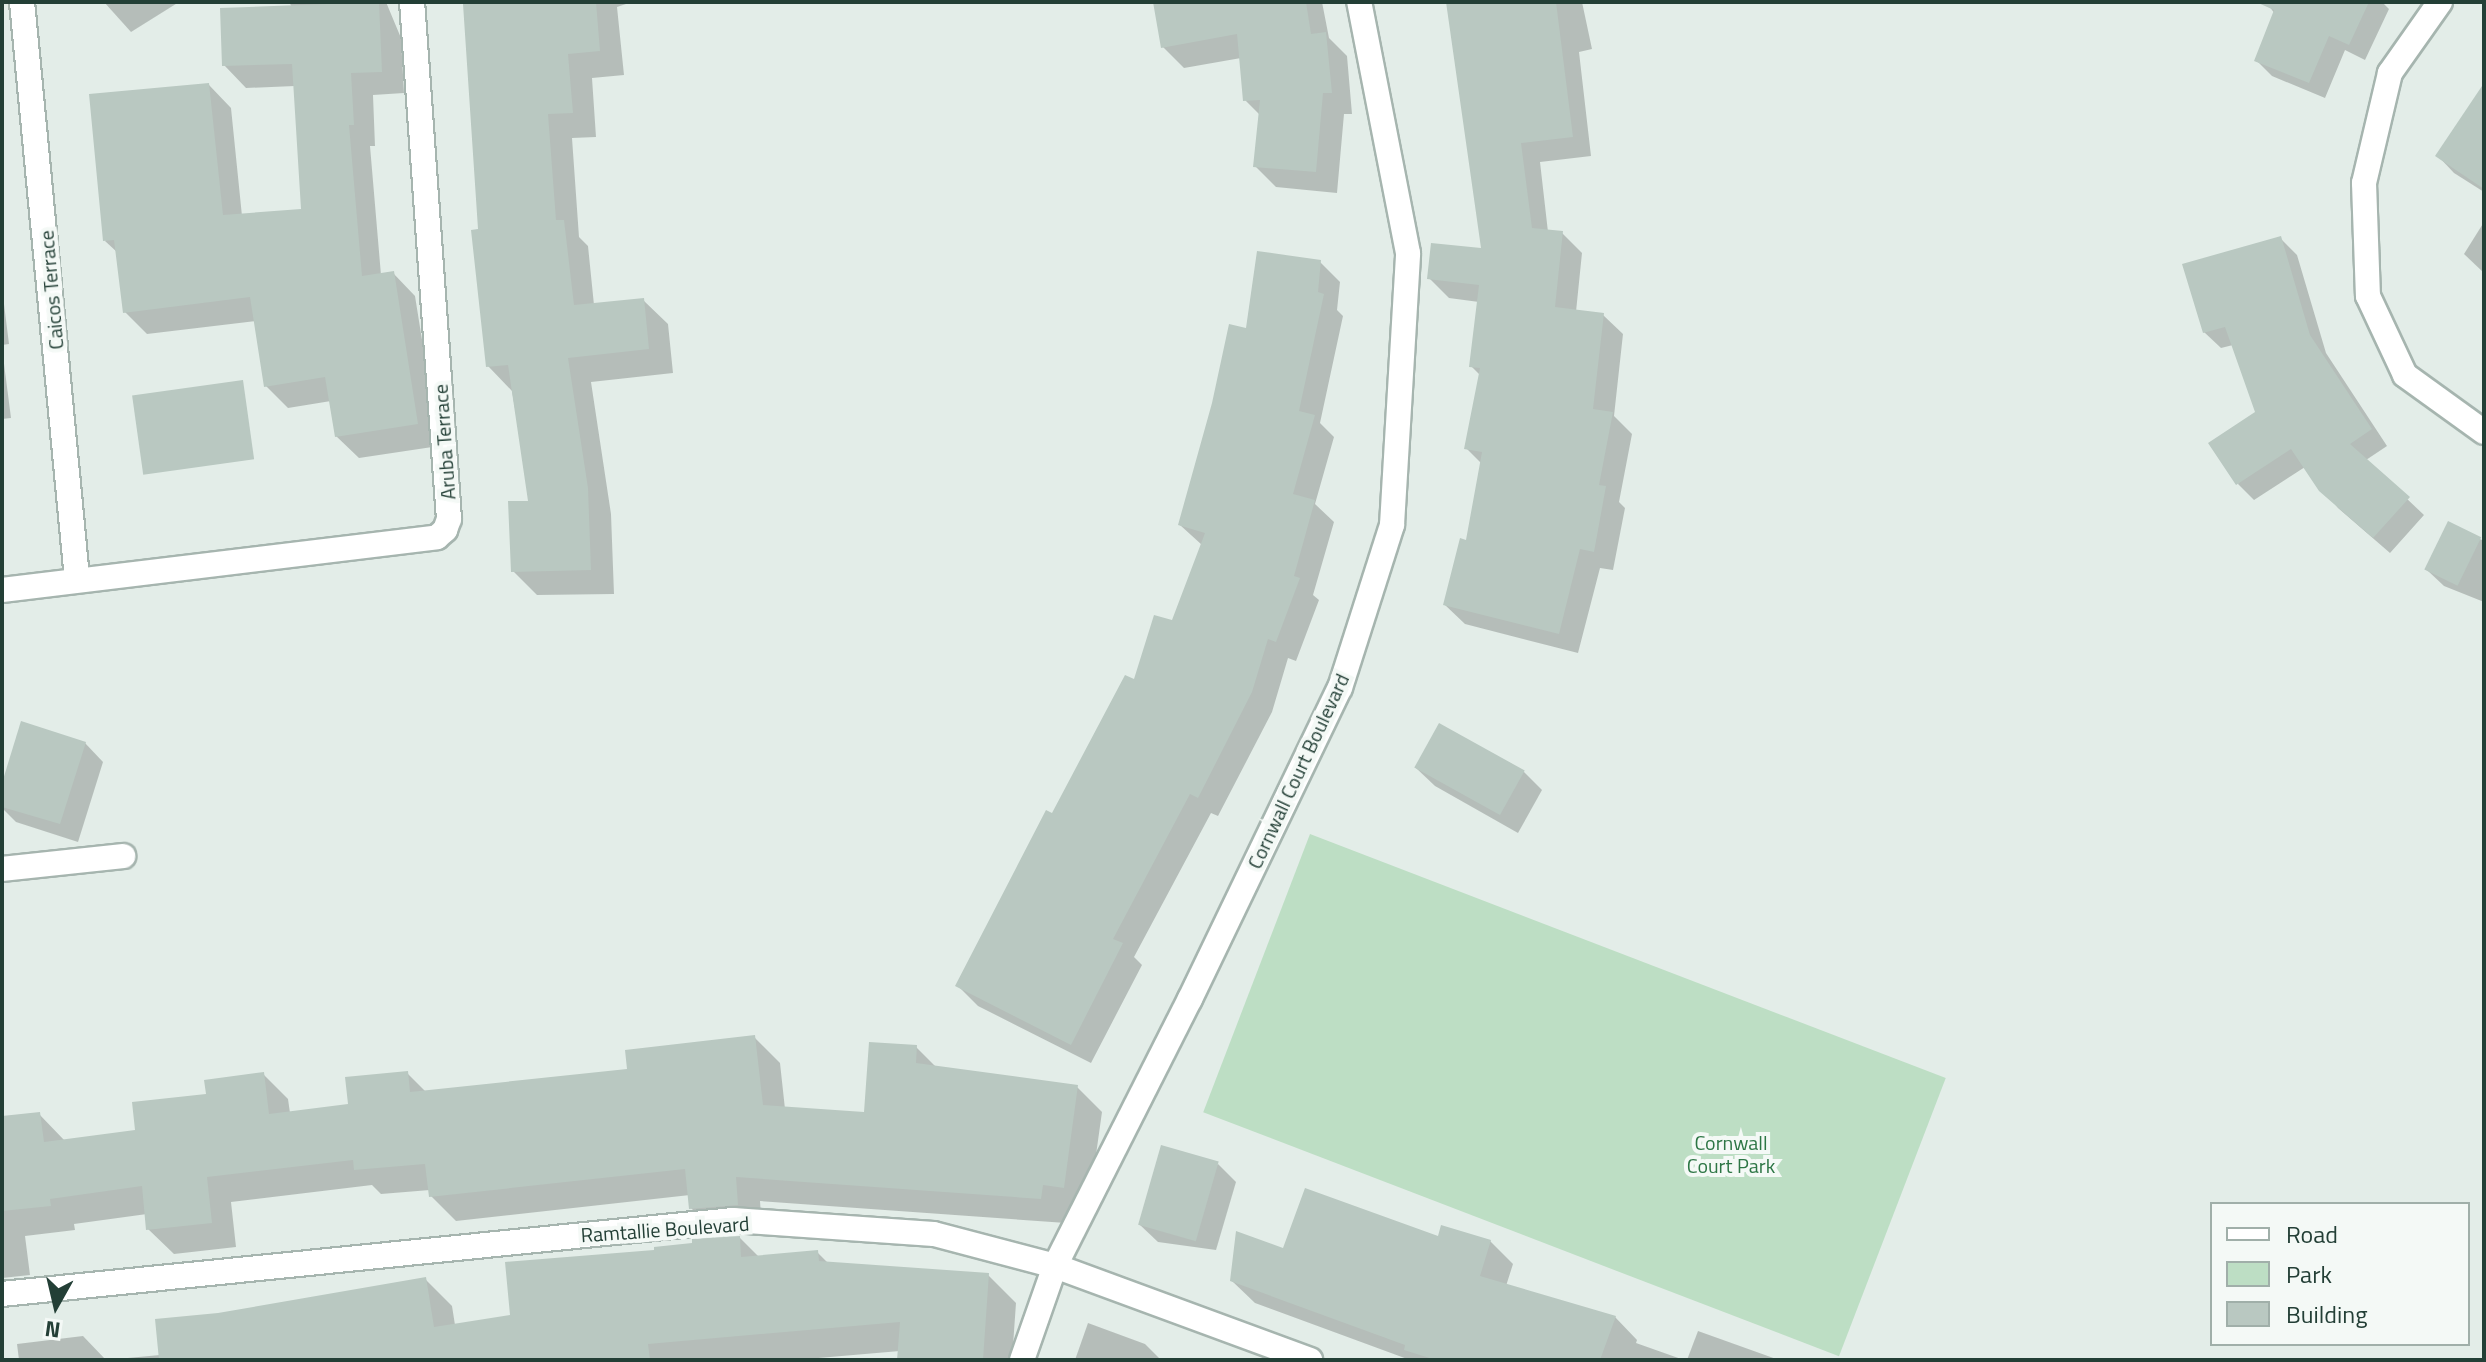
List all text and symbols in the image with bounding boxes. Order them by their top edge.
street label: Caicos Terrace [34,229,68,351]
street label: Aruba Terrace [428,383,460,501]
street label: Cornwall Court Boulevard [1242,670,1354,872]
park label: Cornwall Court Park [1687,1130,1775,1177]
legend [2210,1202,2470,1346]
street label: Ramtallie Boulevard [580,1211,750,1247]
text: Road [2286,1216,2338,1252]
text: Park [2286,1256,2332,1292]
north arrow [16,1266,96,1346]
text: Building [2286,1296,2368,1332]
text: N [43,1312,63,1348]

